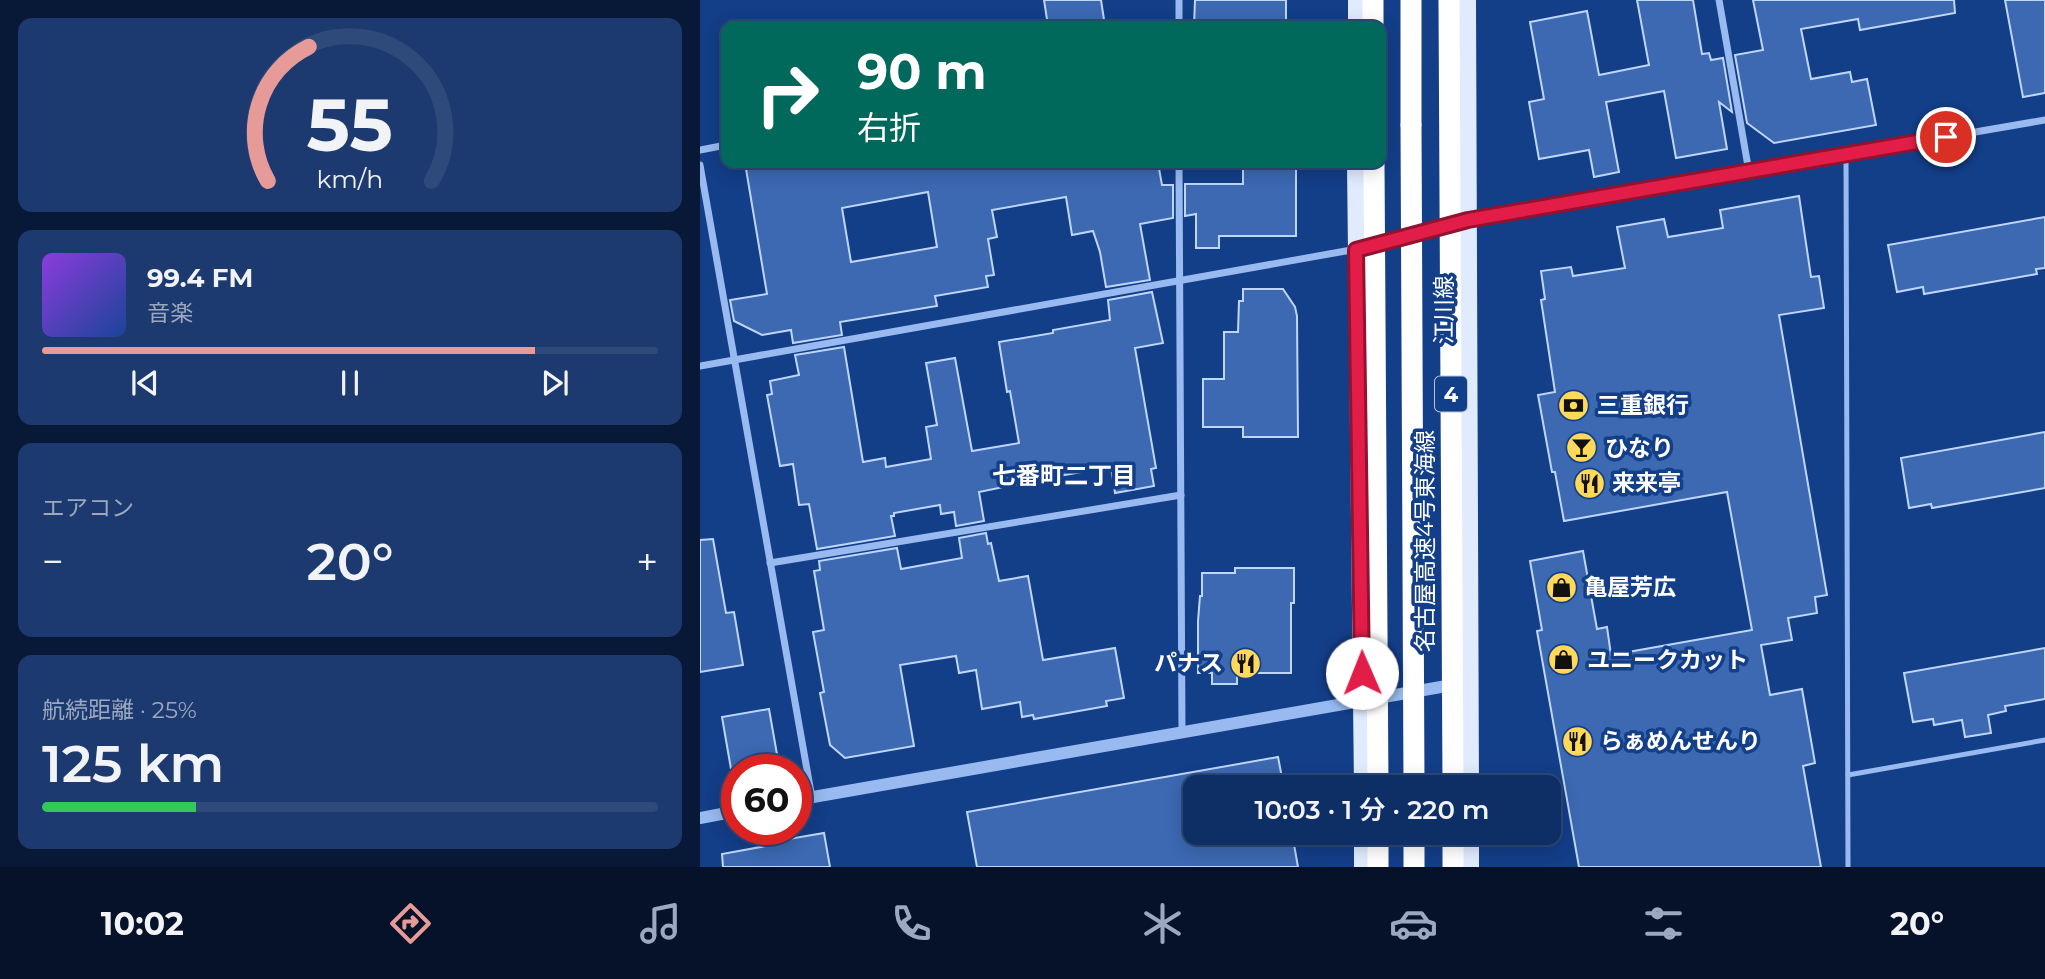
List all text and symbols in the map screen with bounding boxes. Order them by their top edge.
text: 90 m [857,42,987,101]
icon: right [742,49,833,140]
text: 55 [307,82,393,170]
pin [1916,107,1976,167]
text: 右折 [857,108,921,147]
icon: arrive [1927,118,1965,156]
text: km/h [317,164,383,194]
text: 99.4 FM [147,262,253,294]
street label: 江川線 [1430,276,1458,345]
text: 音楽 [147,299,193,327]
icon: previous [126,364,164,402]
icon: pause [331,364,369,402]
icon: next [536,364,574,402]
road number: 4 [1435,376,1467,412]
bank icon: 三重銀行 [1557,388,1591,422]
place label: 三重銀行 [1597,391,1689,419]
street label: 名古屋高速4号東海線 [1411,430,1439,652]
bar icon: ひなり [1565,431,1599,465]
place label: ひなり [1605,434,1674,462]
district label: 七番町二丁目 [992,461,1136,490]
restaurant icon: 来来亭 [1572,466,1606,500]
place label: 来来亭 [1612,469,1681,497]
text: エアコン [42,494,134,522]
text: 20° [306,530,394,593]
text: − [42,538,64,585]
text: + [636,538,658,585]
shop icon: 亀屋芳広 [1544,570,1578,604]
place label: 亀屋芳広 [1584,573,1676,601]
position arrow [1325,636,1399,710]
shop icon: ユニークカット [1547,643,1581,677]
restaurant icon: パナス [1229,646,1263,680]
place label: ユニークカット [1587,646,1748,674]
place label: パナス [1154,649,1223,677]
text: 航続距離 · 25% [42,696,197,724]
restaurant icon: らぁめんせんり [1560,724,1594,758]
place label: らぁめんせんり [1600,727,1761,755]
text: 125 km [42,732,224,795]
speed limit sign: 60 [721,754,812,845]
text: 10:03 · 1 分 · 220 m [1255,794,1490,826]
icon: directions [386,899,435,948]
icon: music [636,899,685,948]
icon: phone [887,899,936,948]
icon: climate [1138,899,1187,948]
icon: car [1389,899,1438,948]
icon: filters [1639,899,1688,948]
text: 10:02 [101,904,184,943]
text: 20° [1890,904,1944,943]

